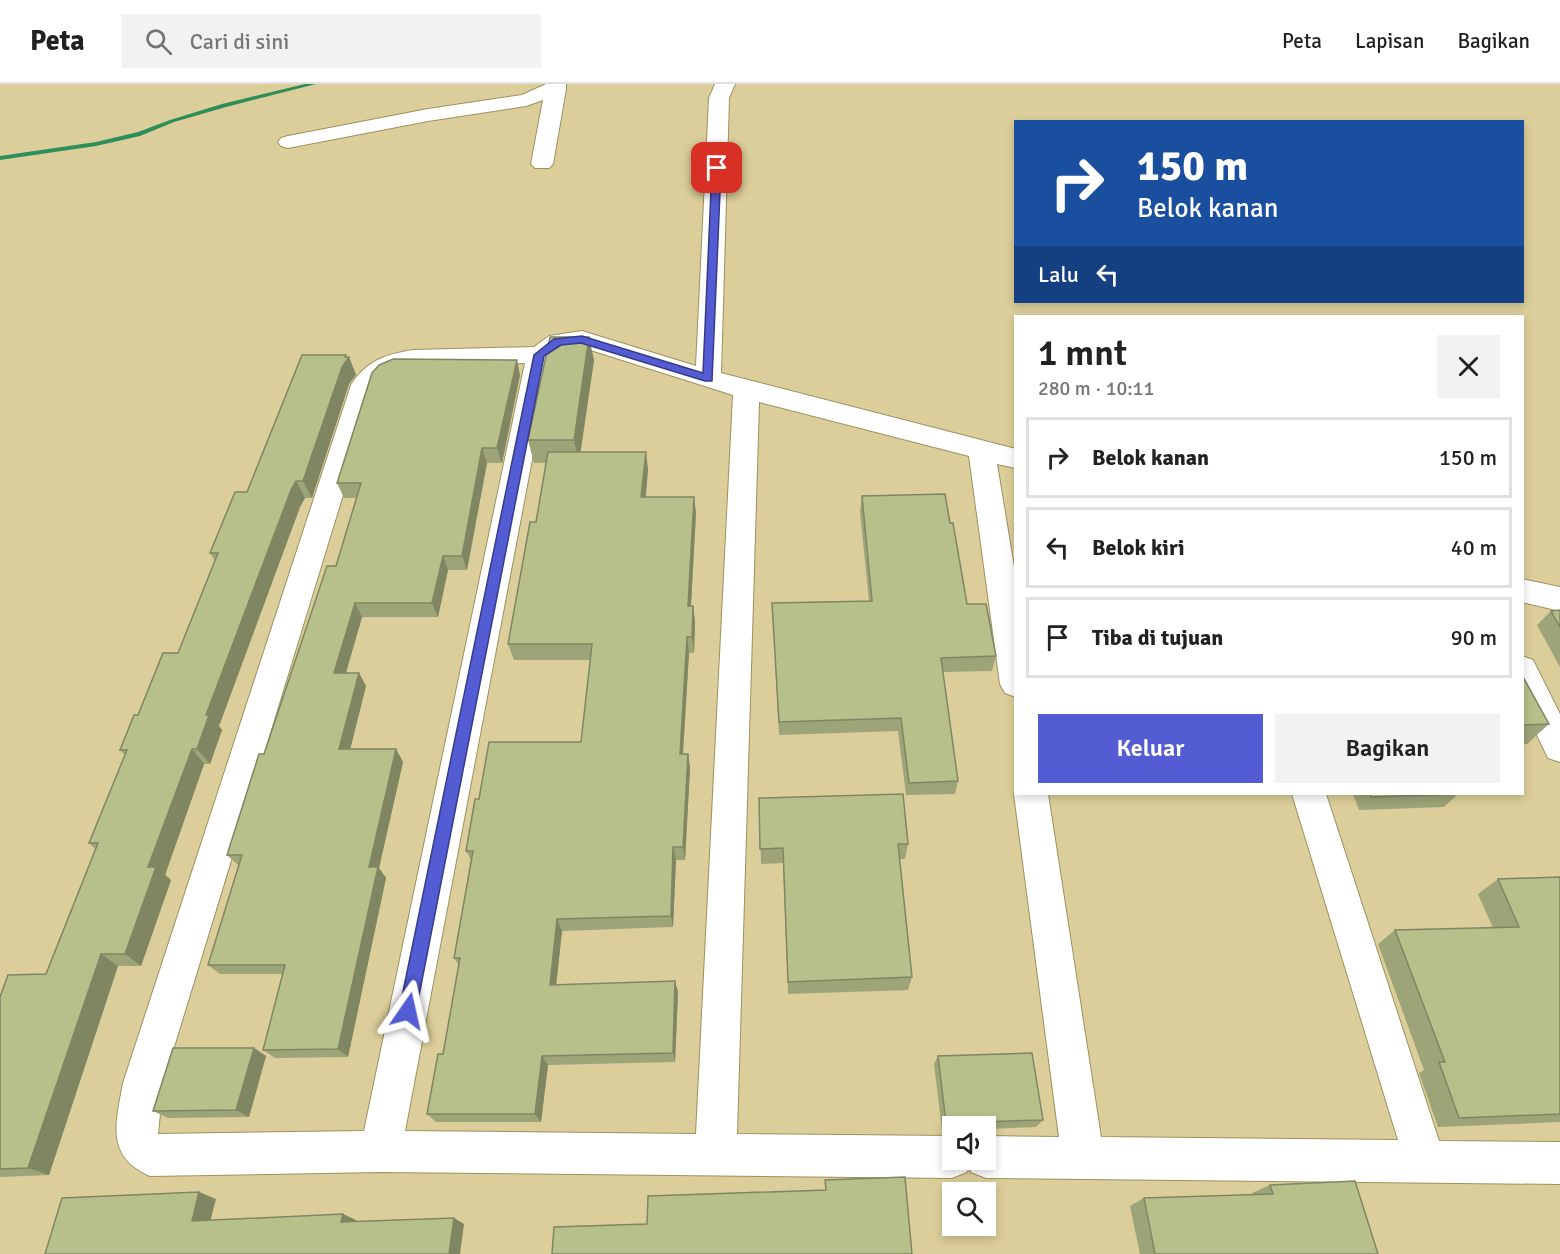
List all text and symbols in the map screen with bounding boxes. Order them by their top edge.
search box [121,14,541,68]
text: Peta [30,24,85,58]
icon: search [142,25,175,58]
text: Cari di sini [190,28,289,55]
text: Peta [1282,28,1322,54]
text: Lapisan [1355,28,1424,54]
text: Bagikan [1457,28,1530,54]
text: 150 m [1137,141,1248,192]
pin [691,142,742,193]
icon: right [1038,144,1116,222]
icon: arrive [700,151,733,184]
text: Belok kanan [1137,192,1278,225]
icon: left [1091,258,1124,291]
text: Lalu [1038,261,1079,288]
text: 1 mnt [1038,331,1127,376]
button: close [1437,335,1500,398]
text: 280 m · 10:11 [1038,376,1154,401]
icon: right [1041,441,1074,474]
text: Belok kanan [1092,444,1209,471]
text: 150 m [1439,444,1497,471]
icon: left [1041,531,1074,564]
text: Belok kiri [1092,534,1185,561]
text: 40 m [1451,534,1497,561]
icon: arrive [1041,621,1074,654]
text: Tiba di tujuan [1092,624,1223,651]
text: 90 m [1451,624,1497,651]
button: Keluar [1038,714,1263,783]
button: Bagikan [1275,714,1500,783]
position arrow [376,979,440,1043]
map controls [942,1116,996,1236]
button: sound [942,1116,996,1170]
button: search [942,1182,996,1236]

